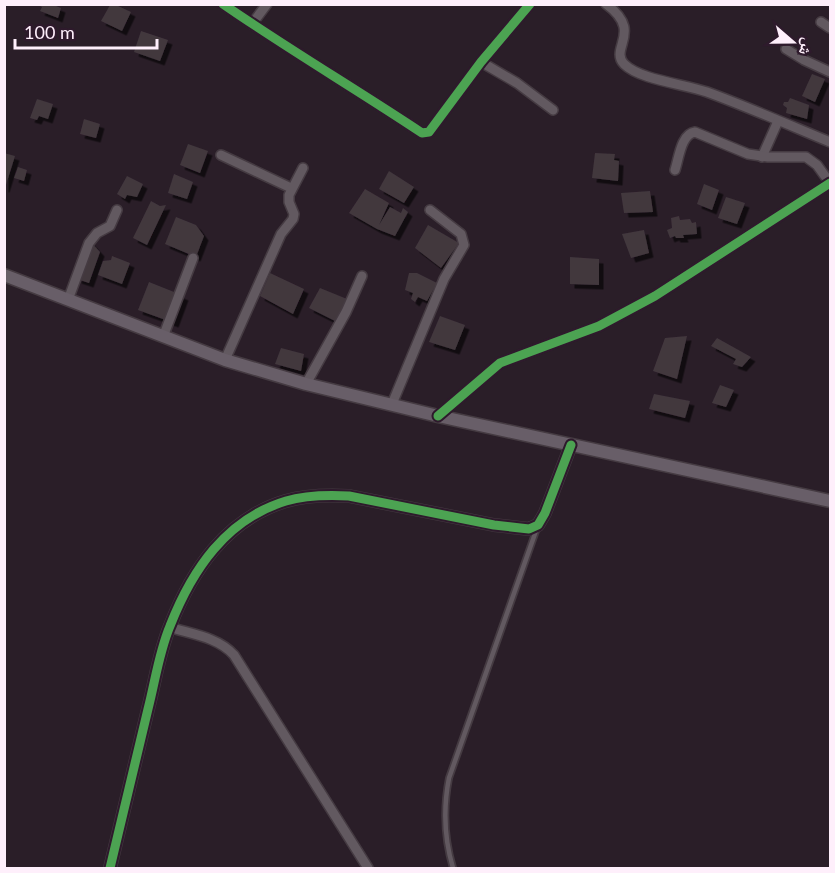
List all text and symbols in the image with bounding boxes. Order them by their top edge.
scale bar [15,12,158,50]
north arrow [763,12,823,72]
text: 100 m [24,21,75,43]
text: ش [795,36,819,59]

